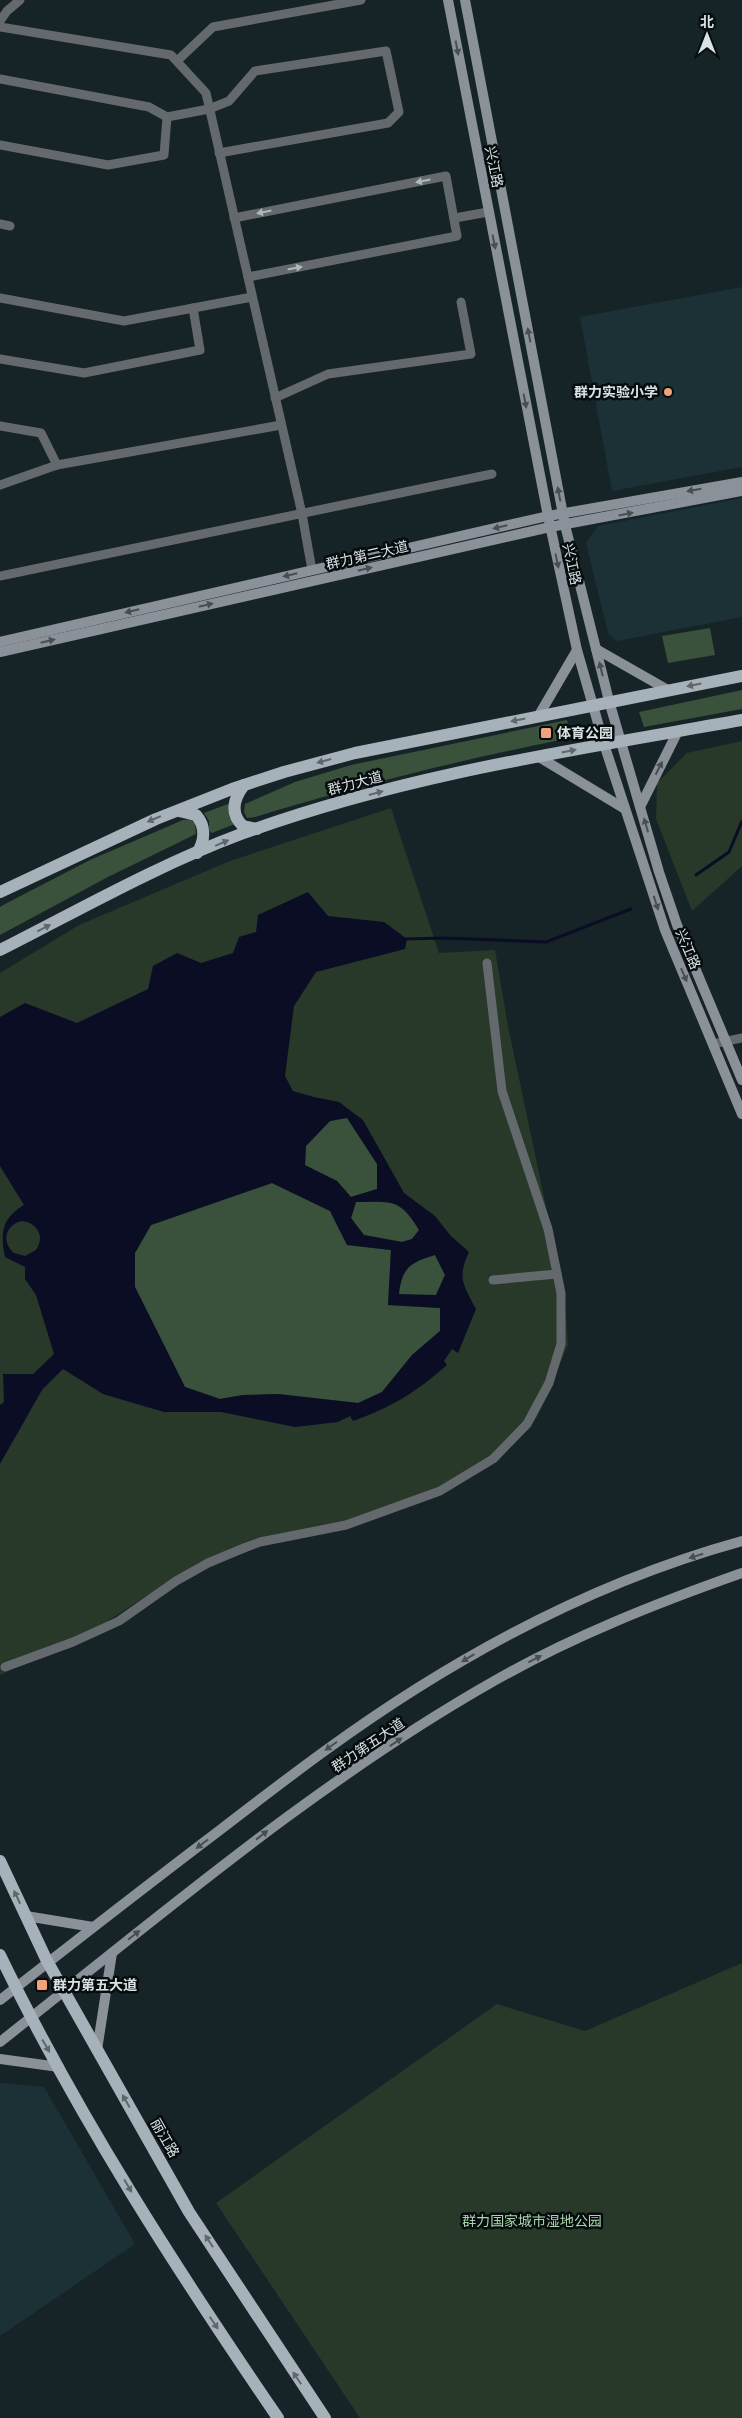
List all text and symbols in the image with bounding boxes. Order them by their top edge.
north arrow [682,10,732,60]
text: 北 [700,13,714,30]
one-way arrow [453,40,461,56]
street label: 兴江路 [482,145,507,189]
one-way arrow [415,177,431,185]
one-way arrow [255,209,271,217]
one-way arrow [490,234,498,249]
one-way arrow [288,263,304,271]
one-way arrow [524,326,532,342]
place label: 群力实验小学 [574,383,658,400]
marker: 群力实验小学 [662,386,674,398]
one-way arrow [522,394,530,410]
one-way arrow [555,486,563,502]
one-way arrow [686,487,702,495]
one-way arrow [619,509,635,517]
one-way arrow [493,523,508,531]
street label: 群力第二大道 [324,537,410,572]
street label: 兴江路 [560,542,585,586]
one-way arrow [553,553,561,568]
one-way arrow [357,565,372,573]
one-way arrow [283,571,298,579]
one-way arrow [199,601,214,609]
one-way arrow [125,607,140,615]
one-way arrow [40,637,55,645]
one-way arrow [597,662,605,677]
one-way arrow [686,681,702,689]
one-way arrow [509,716,525,724]
place label: 体育公园 [557,724,613,741]
marker: 体育公园 [539,726,553,740]
one-way arrow [561,747,577,755]
one-way arrow [317,757,332,765]
one-way arrow [655,761,663,775]
street label: 群力大道 [326,767,384,798]
one-way arrow [369,788,384,796]
one-way arrow [147,816,161,824]
one-way arrow [642,818,650,833]
one-way arrow [215,838,229,846]
one-way arrow [652,896,660,911]
one-way arrow [36,924,51,932]
street label: 兴江路 [672,926,704,971]
one-way arrow [680,968,688,982]
one-way arrow [688,1552,703,1560]
one-way arrow [462,1654,475,1663]
one-way arrow [528,1655,542,1663]
street label: 群力第五大道 [328,1714,407,1775]
one-way arrow [389,1737,402,1747]
one-way arrow [325,1741,338,1751]
one-way arrow [255,1829,268,1840]
one-way arrow [195,1839,209,1849]
one-way arrow [12,1890,20,1904]
one-way arrow [127,1930,140,1941]
place label: 群力第五大道 [53,1976,137,1993]
marker: 群力第五大道 [35,1978,49,1992]
one-way arrow [42,2038,50,2053]
one-way arrow [122,2095,131,2108]
street label: 丽江路 [148,2115,183,2160]
one-way arrow [124,2178,132,2193]
park label: 群力国家城市湿地公园 [462,2212,602,2229]
one-way arrow [204,2235,213,2248]
one-way arrow [210,2317,219,2330]
one-way arrow [292,2371,302,2384]

